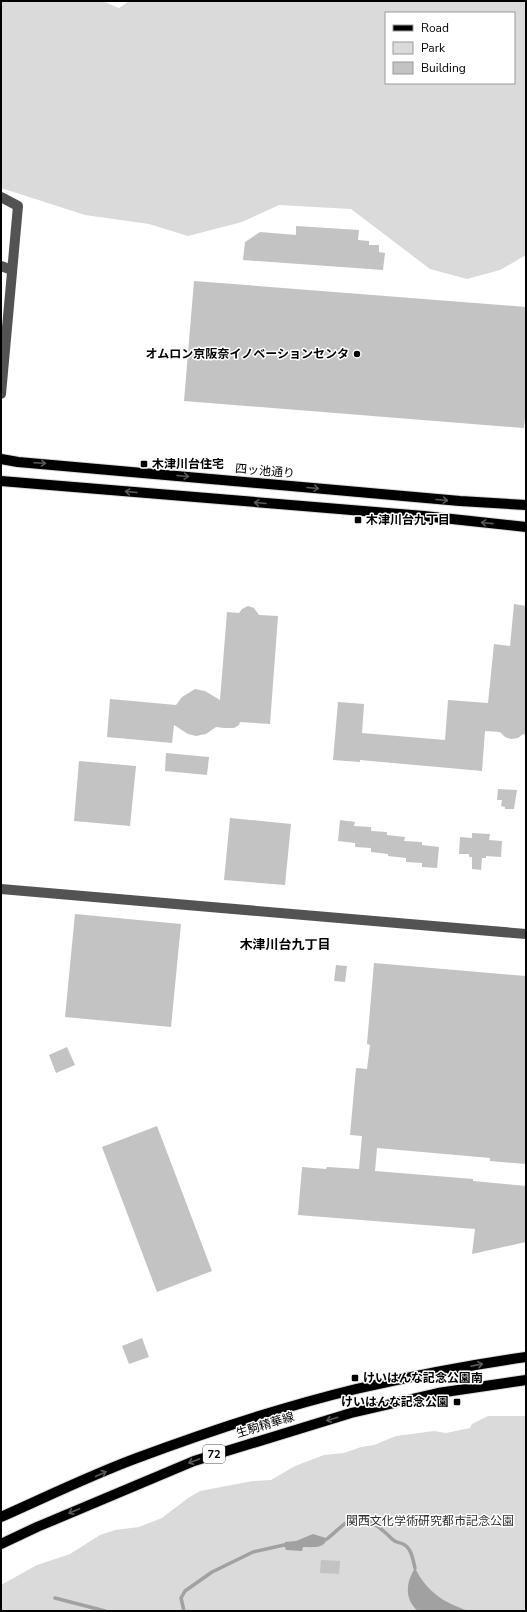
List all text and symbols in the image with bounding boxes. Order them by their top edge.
legend [385,12,515,84]
text: Road [421,20,449,36]
text: Park [421,40,446,56]
text: Building [421,60,466,76]
place label: オムロン京阪奈イノベーションセンタ [146,346,349,362]
marker: オムロン京阪奈イノベーションセンタ [352,349,362,359]
place label: 木津川台住宅 [152,456,224,472]
marker: 木津川台住宅 [139,459,149,469]
one-way arrow [33,460,46,467]
street label: 四ッ池通り [234,460,296,482]
one-way arrow [176,473,189,480]
one-way arrow [306,485,319,492]
one-way arrow [125,488,138,495]
one-way arrow [435,496,448,503]
one-way arrow [254,499,267,507]
place label: 木津川台九丁目 [366,512,450,528]
marker: 木津川台九丁目 [353,515,363,525]
one-way arrow [481,519,494,527]
district label: 木津川台九丁目 [239,936,331,954]
one-way arrow [470,1360,483,1368]
place label: けいはんな記念公園南 [363,1370,483,1386]
marker: けいはんな記念公園南 [350,1373,360,1383]
place label: けいはんな記念公園 [341,1394,449,1410]
marker: けいはんな記念公園 [452,1397,462,1407]
street label: 生駒精華線 [234,1409,296,1441]
one-way arrow [326,1416,339,1423]
road number: 72 [203,1445,225,1463]
one-way arrow [189,1457,201,1465]
one-way arrow [94,1469,106,1477]
one-way arrow [69,1507,81,1515]
park label: 関西文化学術研究都市記念公園 [346,1513,514,1529]

